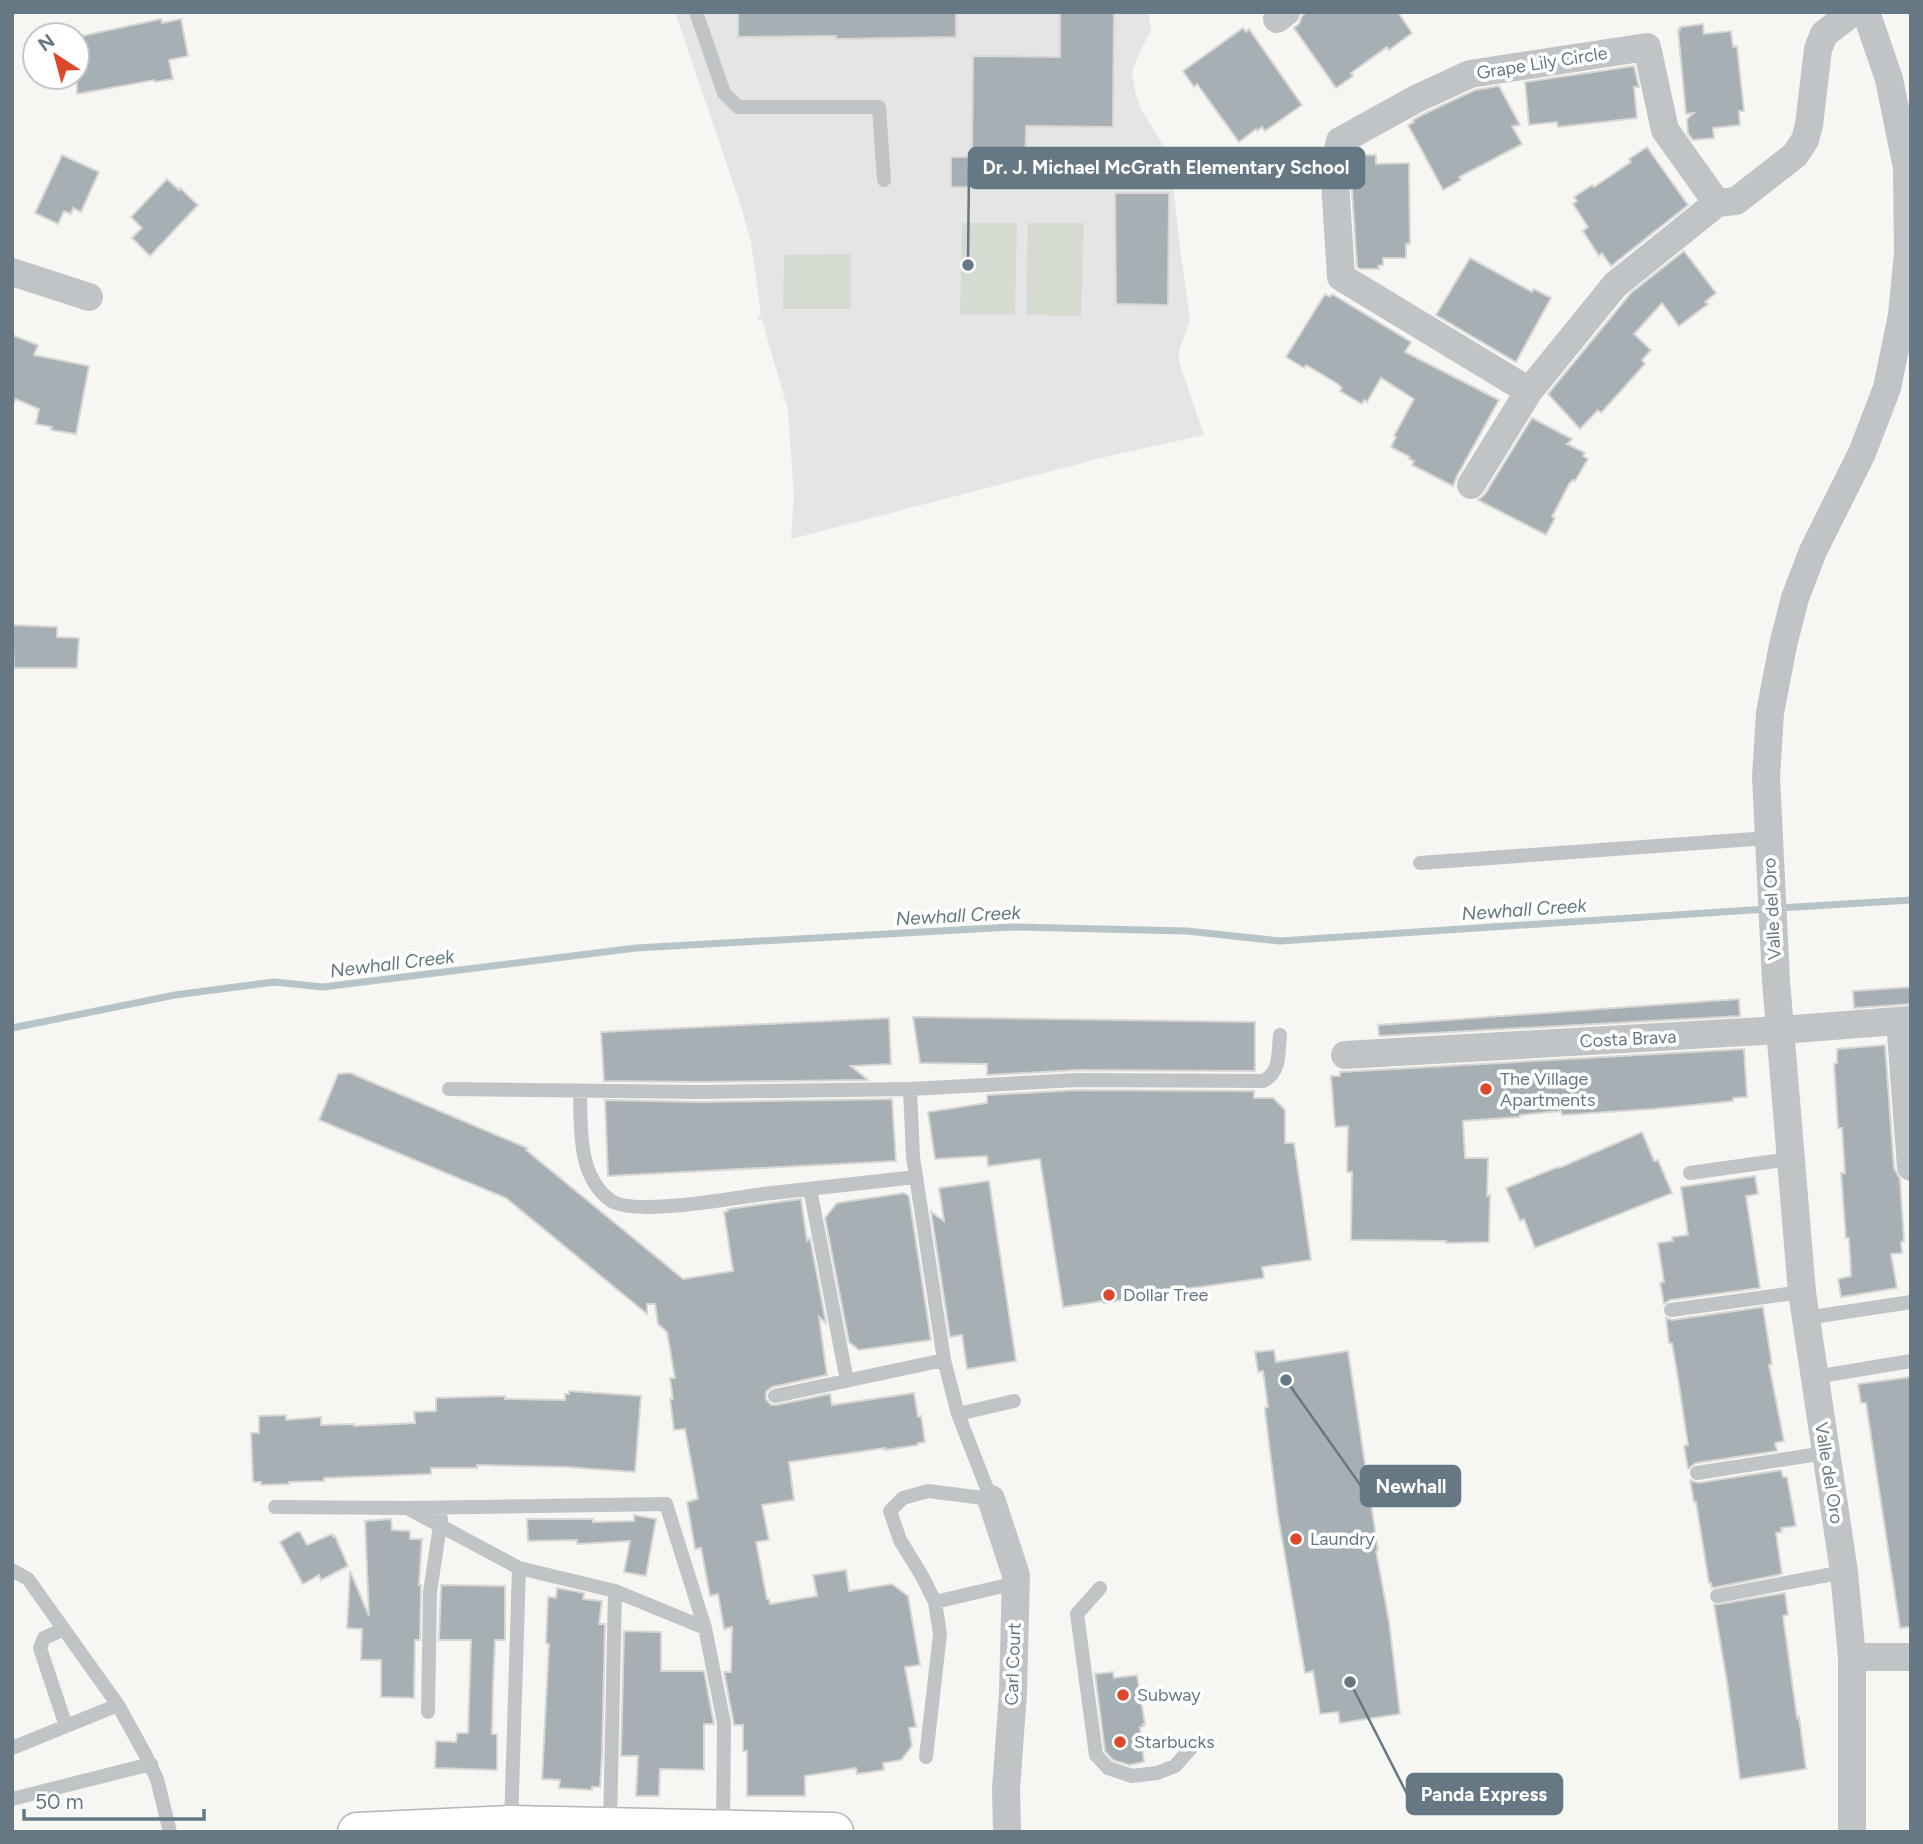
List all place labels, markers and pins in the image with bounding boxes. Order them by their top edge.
callout: Dr. J. Michael McGrath Elementary School [969,148,1364,188]
place label: The Village Apartments [1500,1068,1595,1111]
marker: The Village Apartments [1478,1081,1494,1097]
place label: Dollar Tree [1123,1284,1208,1306]
marker: Dollar Tree [1101,1287,1117,1303]
callout: Newhall [1361,1466,1460,1506]
place label: Laundry [1310,1528,1375,1550]
marker: Laundry [1288,1531,1304,1547]
place label: Subway [1137,1684,1201,1706]
marker: Subway [1115,1687,1131,1703]
place label: Starbucks [1134,1731,1215,1753]
marker: Starbucks [1112,1734,1128,1750]
callout: Panda Express [1407,1774,1562,1814]

